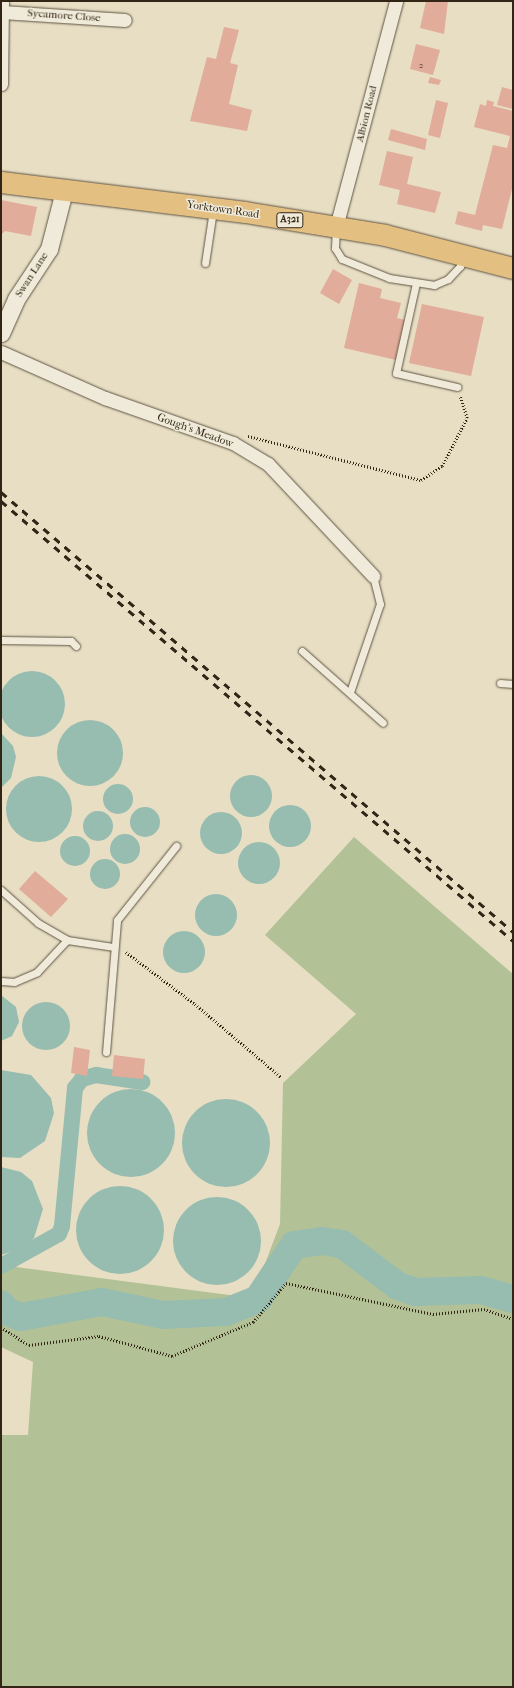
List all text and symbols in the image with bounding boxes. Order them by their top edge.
street label: Sycamore Close [27,7,101,25]
house number: 2 [419,60,423,70]
street label: Albion Road [354,84,380,144]
street label: Yorktown Road [186,198,260,222]
road number: A321 [276,212,304,228]
street label: Swan Lane [13,250,51,300]
street label: Gough's Meadow [155,411,235,451]

